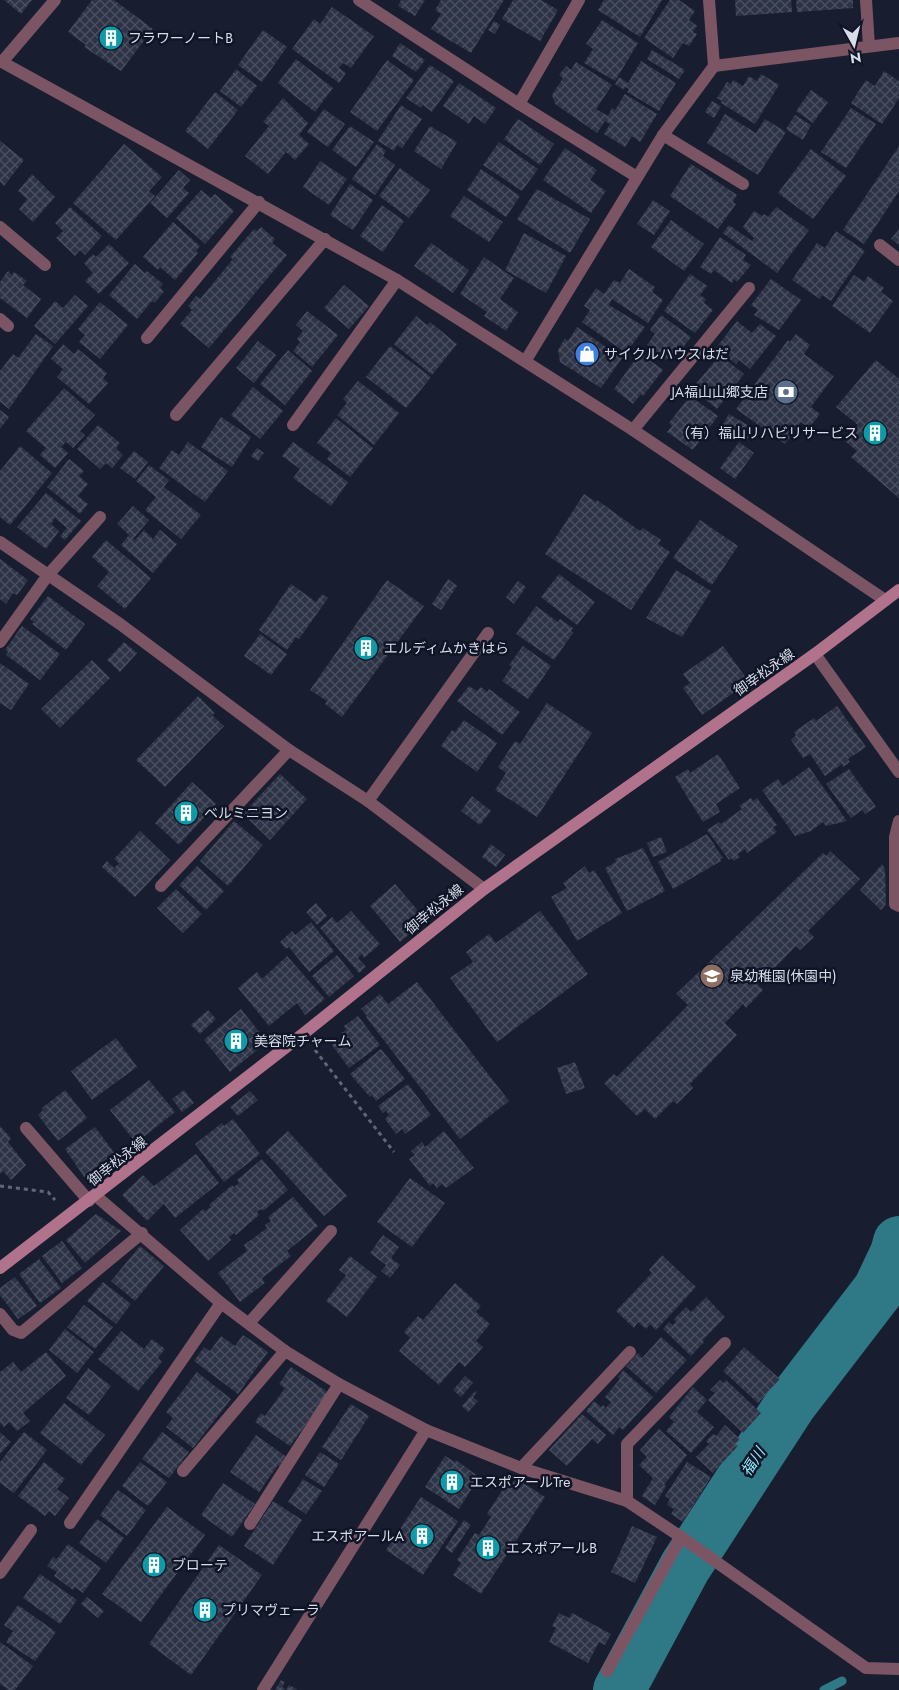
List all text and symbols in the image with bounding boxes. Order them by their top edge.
north arrow [829,20,879,70]
building icon: フラワーノートB [98,25,124,51]
place label: フラワーノートB [128,28,233,48]
text: N [849,47,863,69]
shop icon: サイクルハウスはだ [574,341,600,367]
place label: サイクルハウスはだ [604,344,729,364]
bank icon: JA福山山郷支店 [773,379,799,405]
place label: JA福山山郷支店 [669,382,768,402]
building icon: （有）福山リハビリサービス [862,420,888,446]
place label: （有）福山リハビリサービス [676,423,858,443]
building icon: エルディムかきはら [353,635,379,661]
place label: エルディムかきはら [384,638,509,658]
street label: 御幸松永線 [730,644,798,700]
building icon: ベルミニヨン [173,800,199,826]
place label: ベルミニヨン [204,803,288,823]
street label: 御幸松永線 [401,879,467,939]
school or university icon: 泉幼稚園(休園中) [699,963,725,989]
place label: 泉幼稚園(休園中) [730,966,837,986]
building icon: 美容院チャーム [223,1028,249,1054]
place label: 美容院チャーム [254,1031,351,1051]
street label: 御幸松永線 [83,1132,151,1190]
water label: 福川 [736,1442,771,1481]
building icon: エスポアールTre [439,1469,465,1495]
place label: エスポアールTre [470,1472,570,1492]
building icon: エスポアールA [409,1523,435,1549]
place label: エスポアールA [312,1526,405,1546]
building icon: エスポアールB [475,1535,501,1561]
place label: エスポアールB [506,1538,597,1558]
building icon: ブローテ [141,1552,167,1578]
place label: ブローテ [172,1555,228,1575]
building icon: プリマヴェーラ [192,1597,218,1623]
place label: プリマヴェーラ [222,1600,320,1620]

